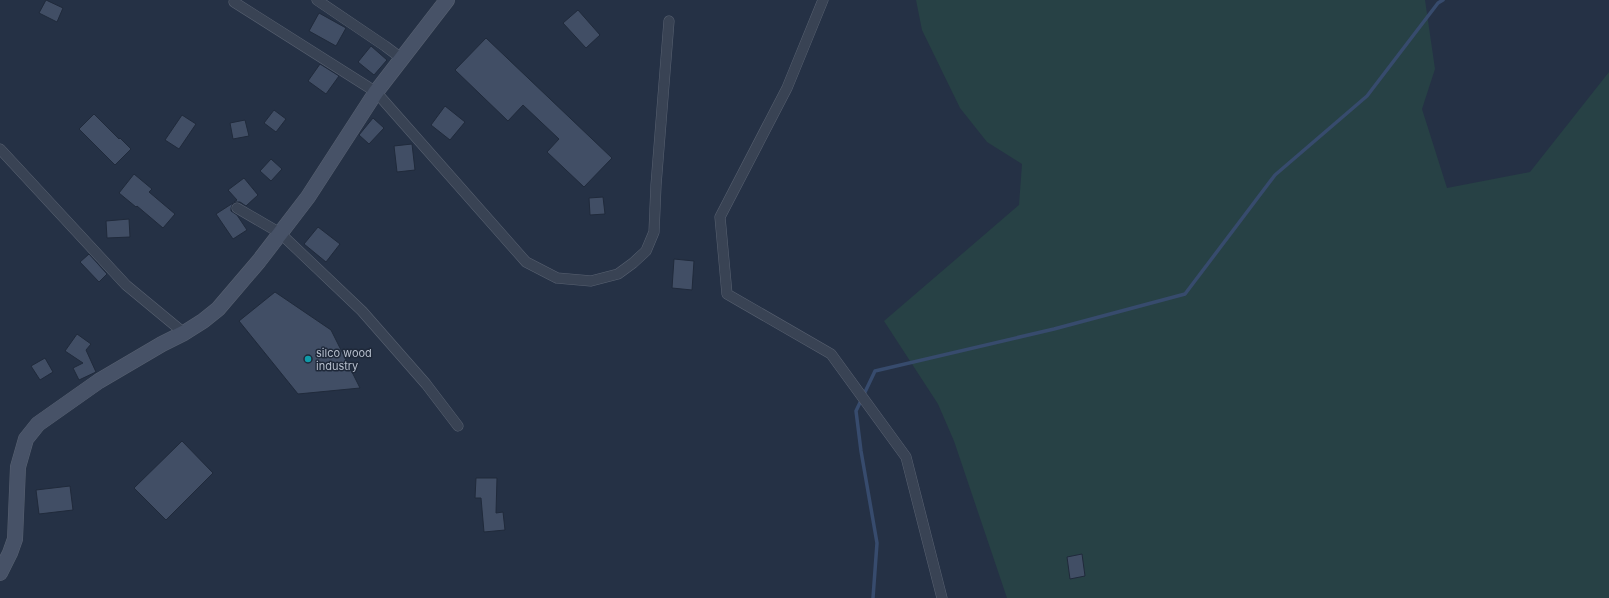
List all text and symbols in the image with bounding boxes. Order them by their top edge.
place label: silco wood industry [316,346,372,373]
marker: silco wood industry [303,354,313,364]

